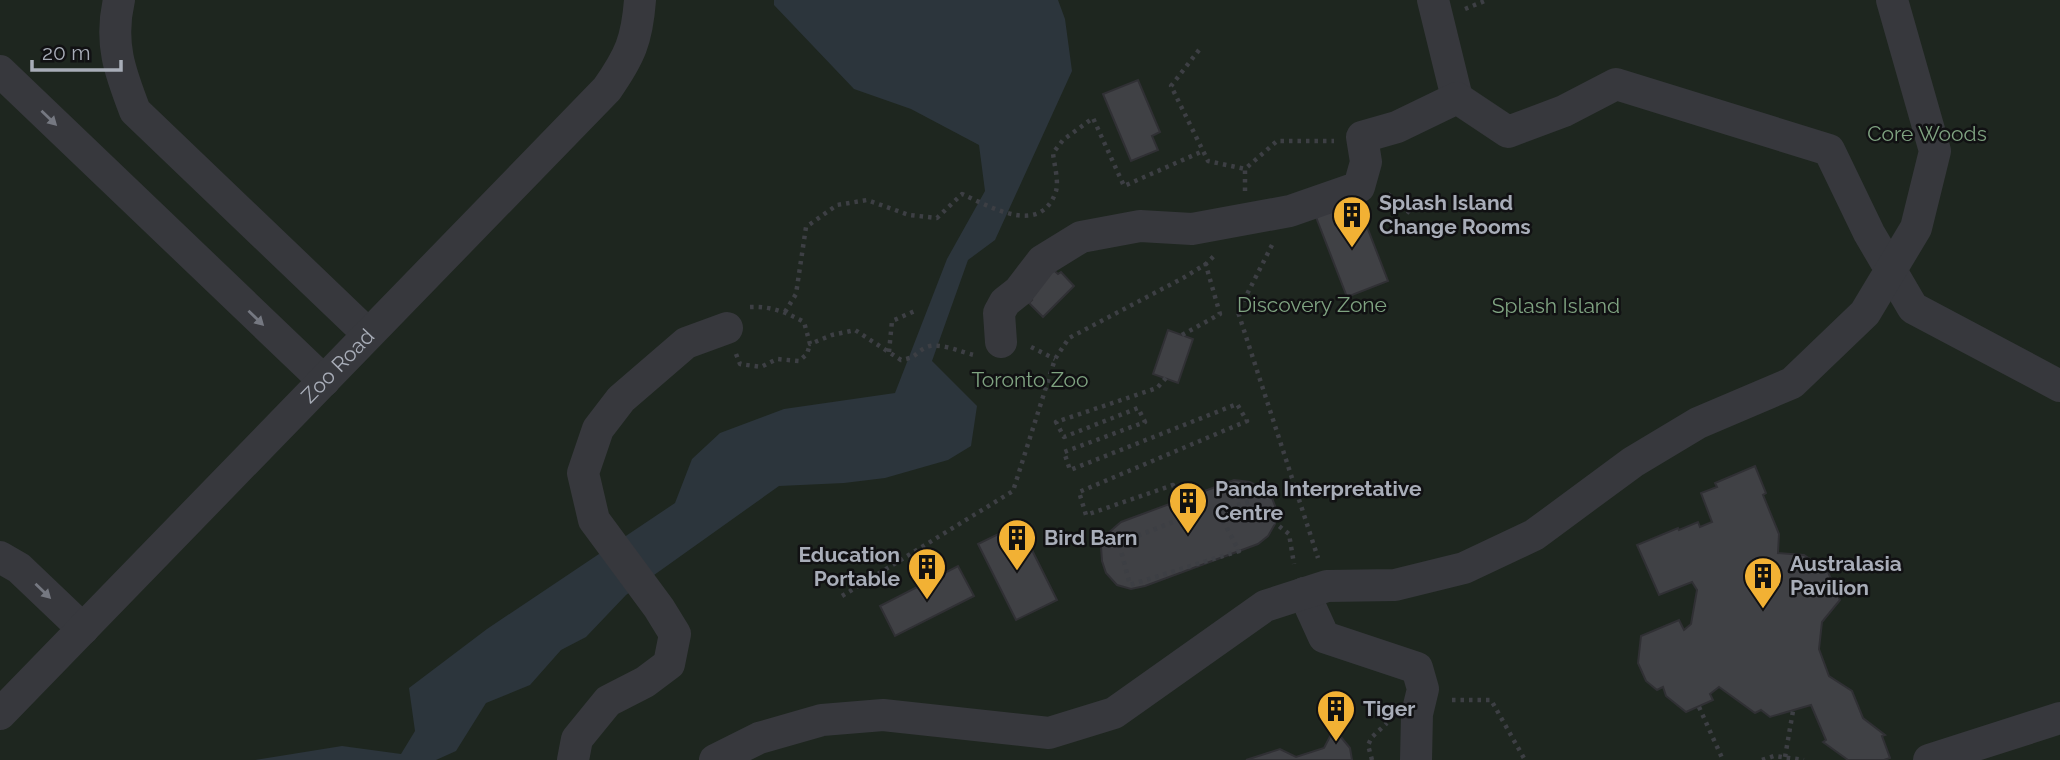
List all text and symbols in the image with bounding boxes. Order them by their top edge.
scale bar [32,28,121,72]
text: 20 m [42,40,90,65]
one-way arrow [40,110,57,126]
park label: Core Woods [1867,121,1987,146]
place label: Splash Island Change Rooms [1379,190,1531,239]
building icon: Splash Island Change Rooms [1331,194,1373,249]
park label: Discovery Zone [1237,292,1387,317]
park label: Splash Island [1492,293,1620,318]
one-way arrow [248,309,265,326]
street label: Zoo Road [296,323,379,408]
park label: Toronto Zoo [971,367,1089,392]
place label: Panda Interpretative Centre [1215,476,1422,525]
building icon: Panda Interpretative Centre [1167,480,1209,535]
building icon: Bird Barn [996,517,1038,572]
place label: Bird Barn [1044,525,1137,550]
place label: Education Portable [798,542,900,591]
building icon: Education Portable [906,546,948,601]
place label: Australasia Pavilion [1790,551,1902,600]
building icon: Australasia Pavilion [1742,555,1784,610]
one-way arrow [34,582,51,598]
building icon: Tiger [1315,688,1357,743]
place label: Tiger [1363,696,1415,721]

